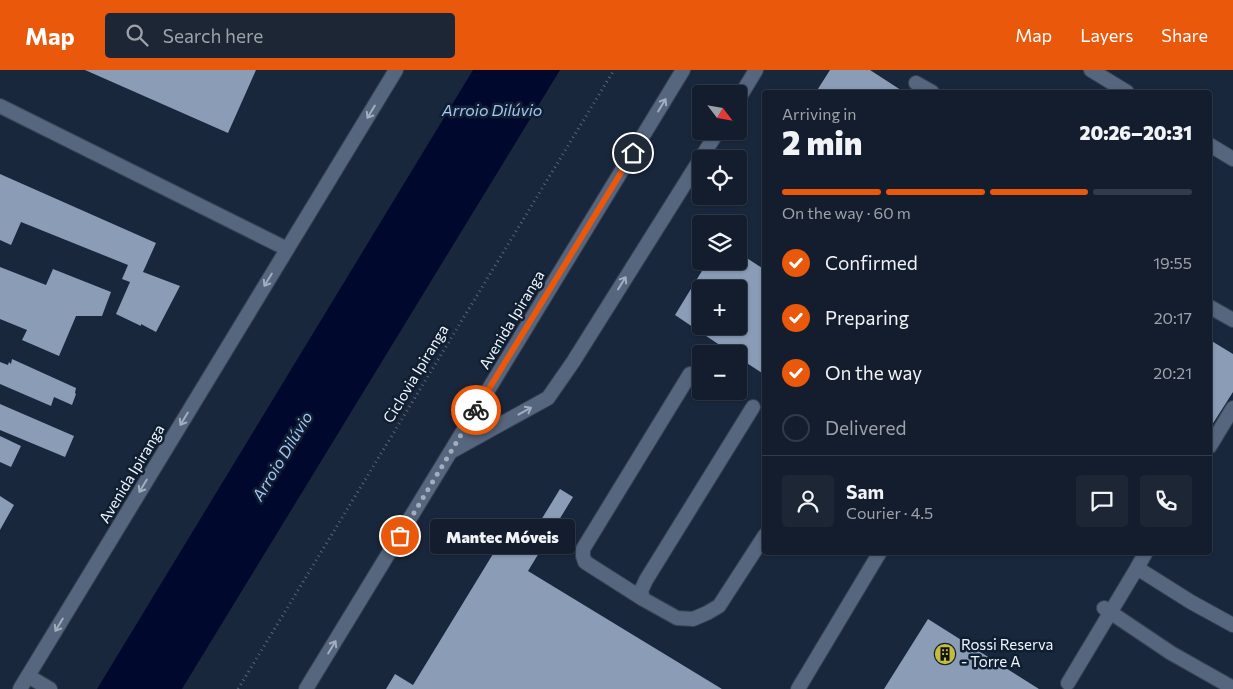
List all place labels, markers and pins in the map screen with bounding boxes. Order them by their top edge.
pin [612,132,654,174]
pin [379,515,421,557]
callout: Mantec Móveis [430,518,575,554]
place label: Rossi Reserva - Torre A [961,635,1053,670]
building icon: Rossi Reserva - Torre A [933,642,957,666]

